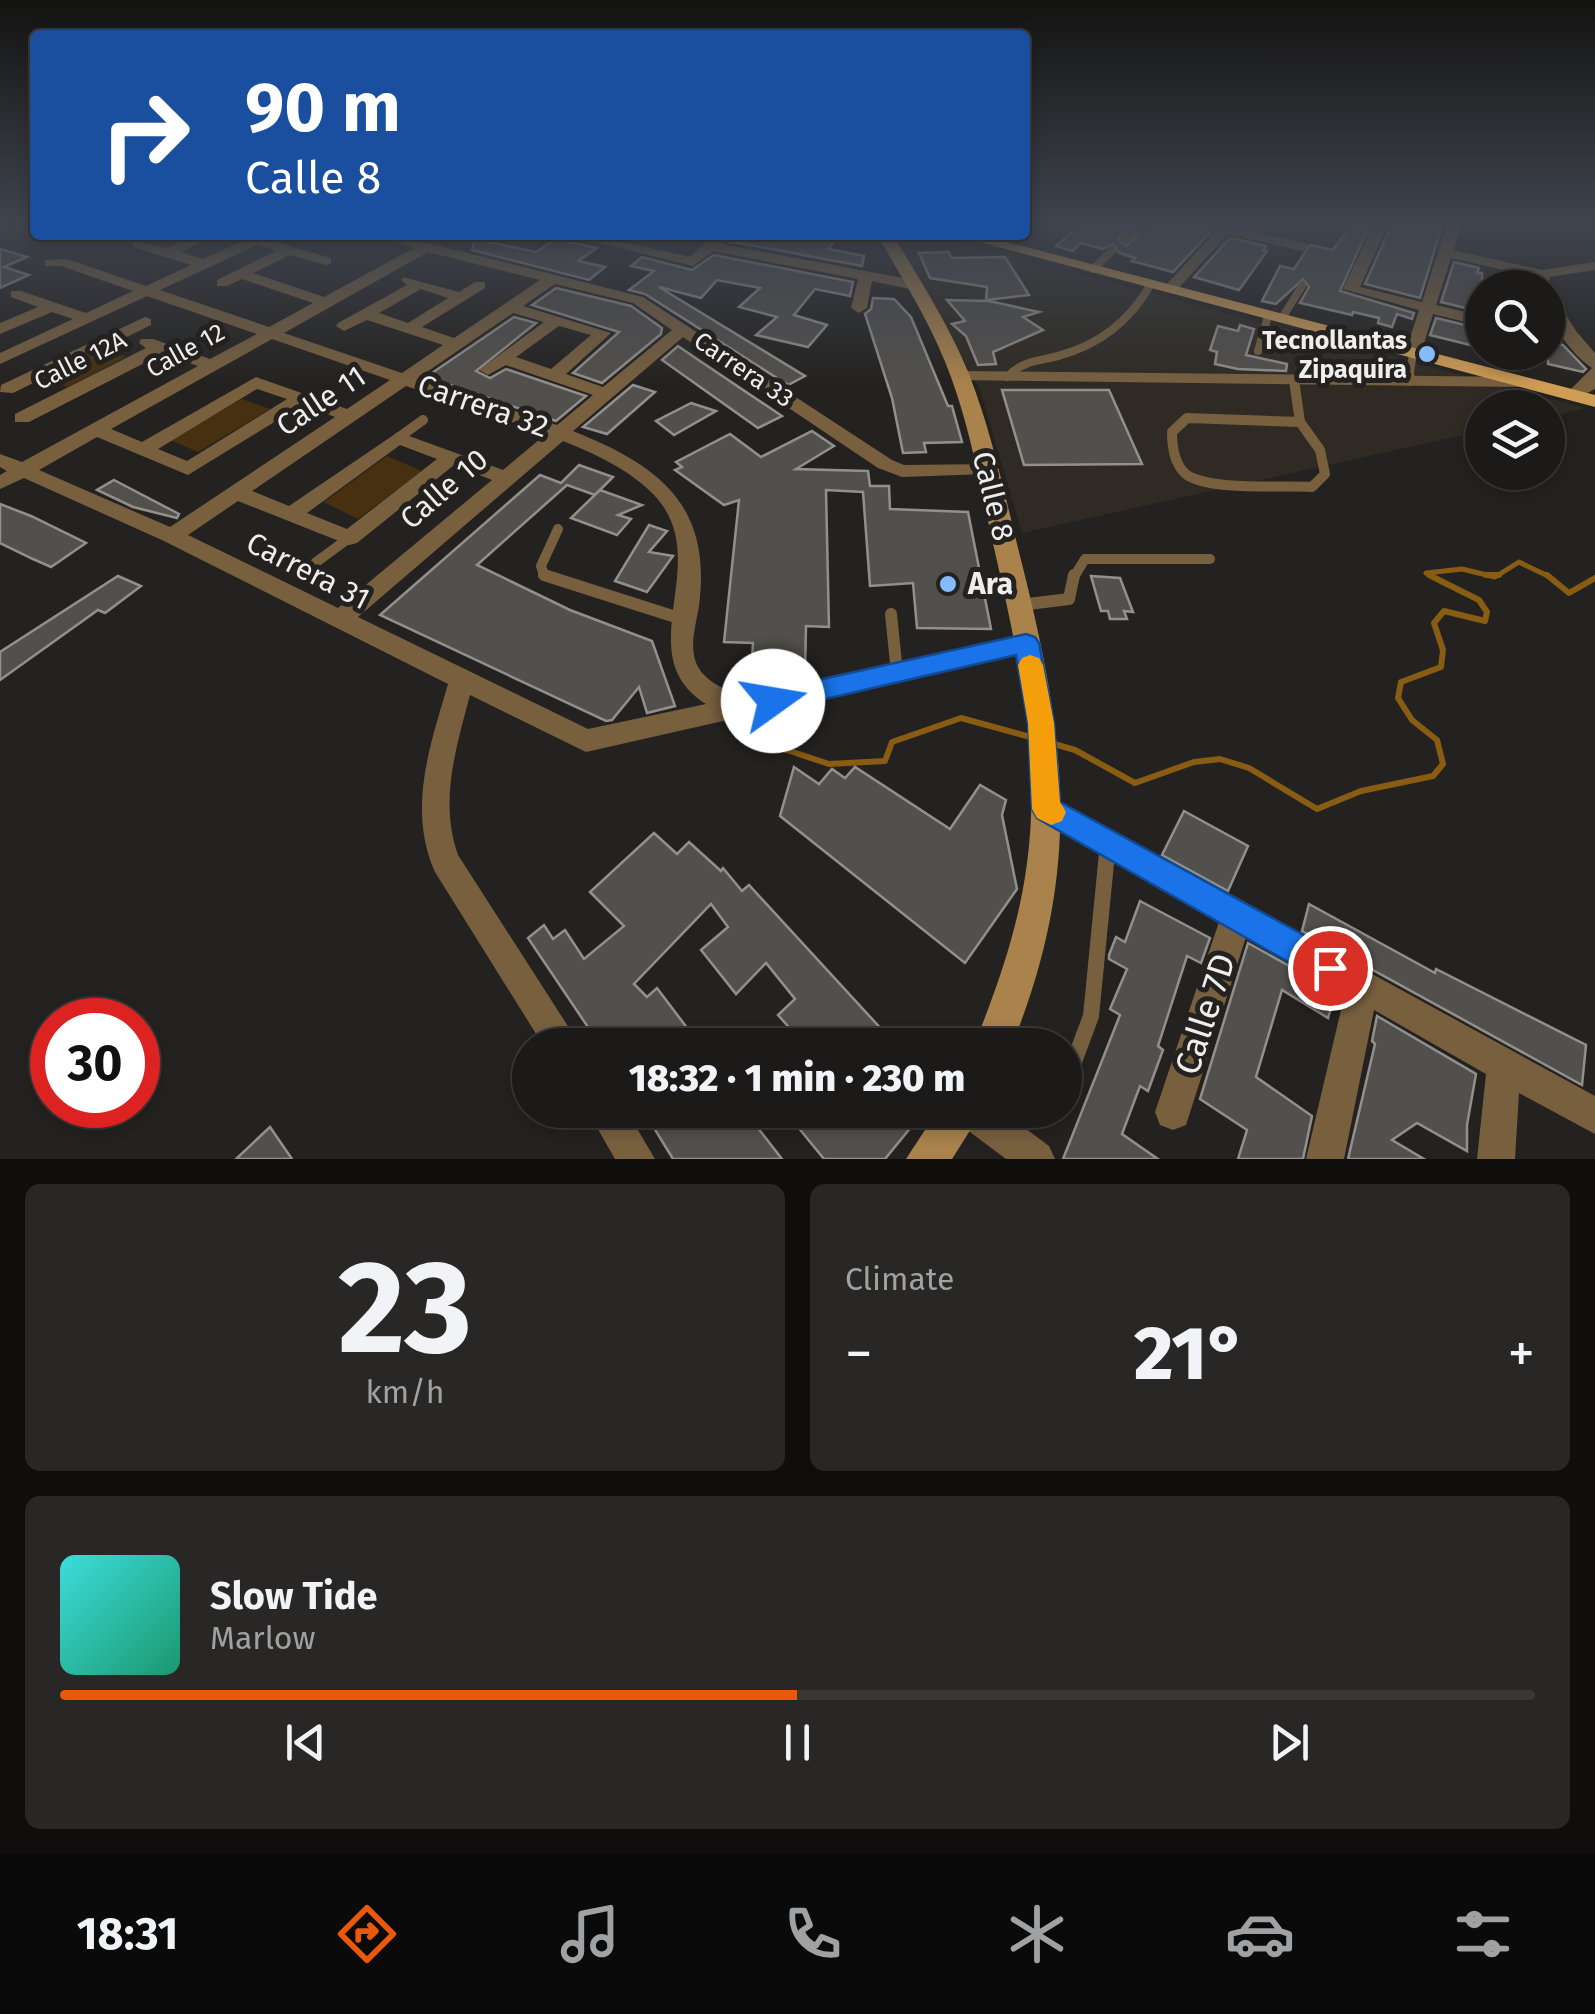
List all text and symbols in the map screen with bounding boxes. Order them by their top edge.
text: 90 m [245,66,401,150]
icon: right [80,70,210,200]
text: Calle 8 [245,151,381,205]
map controls [1465,270,1565,490]
button: search [1465,270,1565,370]
street label: Calle 12 [141,317,230,385]
street label: Calle 12A [29,325,132,397]
street label: Carrera 33 [688,326,799,414]
place label: Tecnollantas Zipaquira [1262,326,1407,385]
marker: Tecnollantas Zipaquira [1416,343,1438,365]
street label: Calle 11 [270,358,372,444]
street label: Carrera 32 [413,367,553,445]
button: layers [1465,390,1565,490]
street label: Calle 10 [393,441,495,537]
street label: Calle 8 [965,448,1021,544]
street label: Carrera 31 [240,525,376,617]
place label: Ara [967,566,1013,602]
marker: Ara [937,573,959,595]
position arrow [721,649,825,753]
pin [1288,926,1373,1011]
icon: arrive [1303,941,1358,996]
street label: Calle 7D [1166,948,1244,1080]
speed limit sign: 30 [30,998,160,1128]
text: 18:32 · 1 min · 230 m [629,1055,965,1101]
text: 23 [338,1230,472,1386]
text: Climate [845,1260,954,1298]
text: 21° [1134,1309,1246,1399]
text: − [845,1321,873,1387]
text: + [1508,1321,1535,1387]
text: km/h [365,1373,445,1411]
text: Slow Tide [210,1573,378,1619]
text: Marlow [210,1619,316,1657]
icon: previous [278,1715,333,1770]
icon: pause [770,1715,825,1770]
icon: next [1262,1715,1317,1770]
icon: directions [332,1899,402,1969]
icon: music [555,1899,625,1969]
icon: phone [778,1899,848,1969]
icon: climate [1002,1899,1072,1969]
icon: car [1225,1899,1295,1969]
icon: filters [1448,1899,1518,1969]
text: 18:31 [77,1907,178,1961]

